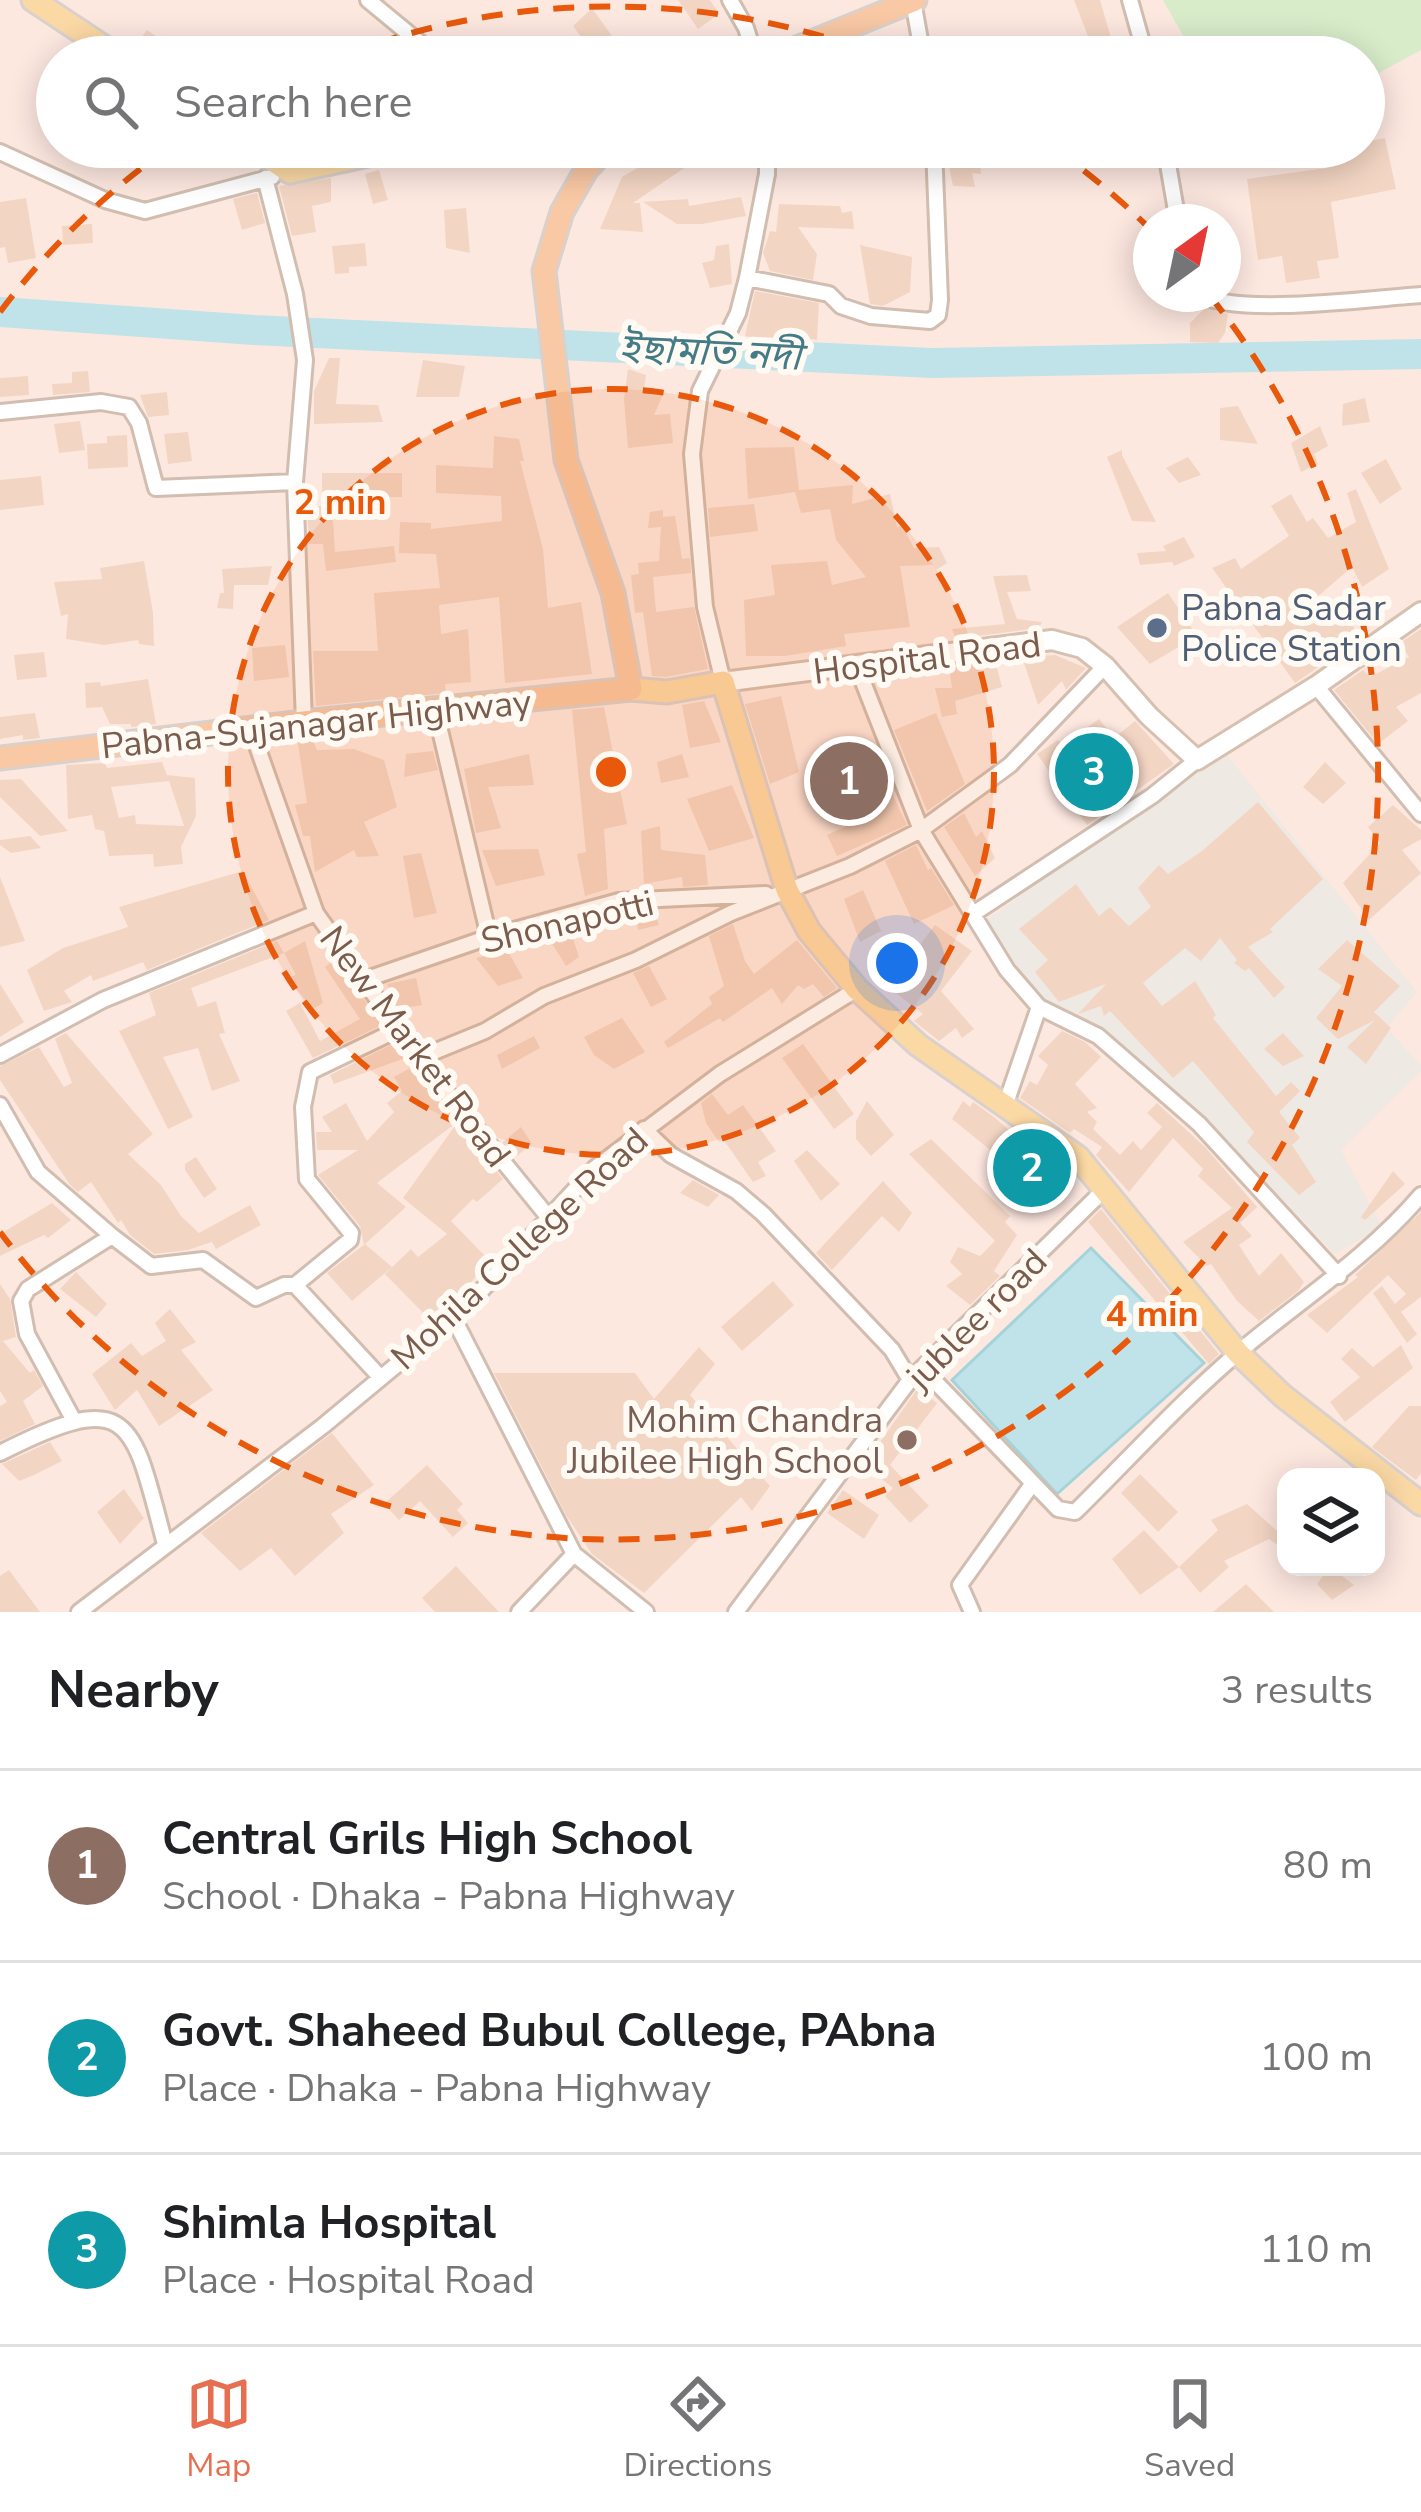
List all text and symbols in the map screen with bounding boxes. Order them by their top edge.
search box [36,36,1385,168]
icon: search [78,69,144,135]
text: Search here [174,72,413,133]
north arrow [1133,204,1241,312]
water label: ইছামতি নদী [618,321,809,384]
text: 2 min [293,478,387,527]
place label: Pabna Sadar Police Station [1181,584,1402,674]
marker: Pabna Sadar Police Station [1144,615,1170,641]
street label: Hospital Road [810,620,1044,697]
street label: Pabna-Sujanagar Highway [99,677,534,771]
pin: 3 [1055,727,1133,817]
pin: 1 [810,736,888,826]
centre of rings [590,751,632,793]
street label: Shonapotti [476,879,659,966]
street label: New Market Road [308,916,522,1178]
your location [867,933,927,993]
street label: Mohila College Road [381,1117,659,1381]
pin: 2 [993,1123,1071,1213]
street label: jublee road [894,1238,1058,1402]
text: 4 min [1105,1290,1199,1339]
place label: Mohim Chandra Jubilee High School [566,1396,883,1486]
marker: Mohim Chandra Jubilee High School [894,1427,920,1453]
map controls [1277,1468,1385,1576]
button: layers [1277,1468,1385,1576]
text: Nearby [48,1655,219,1725]
text: 3 results [1221,1664,1373,1717]
text: Central Grils High School [162,1809,692,1870]
text: 1 [75,1839,99,1892]
text: 80 m [1283,1839,1373,1892]
text: School · Dhaka - Pabna Highway [162,1870,735,1923]
text: Govt. Shaheed Bubul College, PAbna [162,2001,937,2062]
text: 2 [75,2031,99,2084]
text: 100 m [1259,2031,1373,2084]
text: Place · Dhaka - Pabna Highway [162,2062,711,2115]
text: Shimla Hospital [162,2193,496,2254]
text: 3 [75,2223,99,2276]
text: 110 m [1259,2223,1373,2276]
text: Place · Hospital Road [162,2254,535,2307]
tab: Map [186,2371,252,2488]
tab: Directions [624,2371,772,2488]
tab: Saved [1144,2371,1235,2488]

